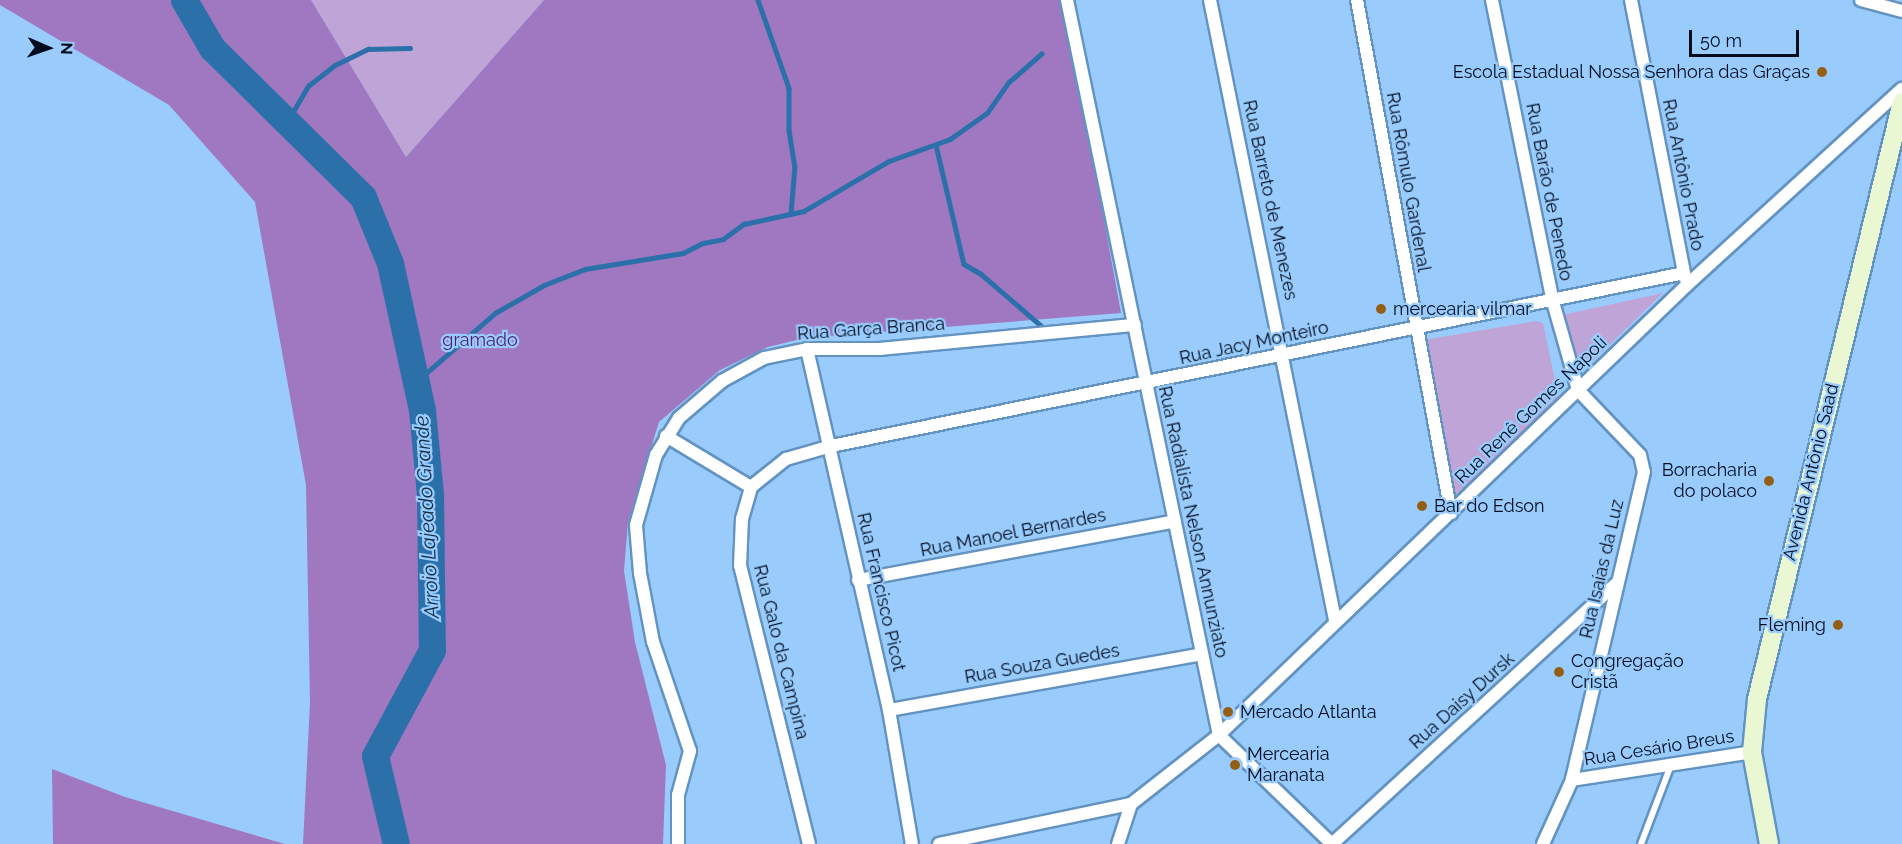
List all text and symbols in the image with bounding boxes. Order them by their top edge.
north arrow [18,18,78,78]
scale bar [1692,18,1802,56]
text: 50 m [1700,30,1742,51]
text: N [57,42,76,55]
place label: Escola Estadual Nossa Senhora das Graças [1452,61,1810,83]
marker: Escola Estadual Nossa Senhora das Graças [1815,65,1829,79]
street label: Rua Rômulo Gardenal [1382,90,1434,274]
street label: Rua Antônio Prado [1658,97,1708,253]
street label: Rua Barreto de Menezes [1238,98,1302,302]
street label: Rua Barão de Penedo [1521,101,1577,283]
place label: mercearia vilmar [1393,298,1532,320]
marker: mercearia vilmar [1374,302,1388,316]
street label: Rua Garça Branca [796,313,946,345]
street label: Rua Jacy Monteiro [1177,317,1331,369]
park label: gramado [442,329,518,351]
street label: Rua Renê Gomes Napoli [1451,332,1611,488]
street label: Avenida Antônio Saad [1779,381,1843,563]
street label: Rua Radialista Nelson Annunziato [1154,384,1232,660]
water label: Arroio Lajeado Grande [410,415,444,619]
place label: Borracharia do polaco [1662,460,1757,502]
marker: Borracharia do polaco [1762,474,1776,488]
place label: Bar do Edson [1434,495,1545,517]
street label: Rua Isaías da Luz [1575,497,1629,641]
marker: Bar do Edson [1415,499,1429,513]
street label: Rua Manoel Bernardes [918,504,1108,562]
street label: Rua Francisco Picot [852,510,910,674]
street label: Rua Galo da Campina [749,562,813,742]
place label: Fleming [1758,614,1826,636]
marker: Fleming [1831,618,1845,632]
street label: Rua Souza Guedes [963,640,1121,688]
street label: Rua Daisy Dursk [1405,648,1519,754]
place label: Congregação Cristã [1571,651,1684,694]
marker: Congregação Cristã [1552,665,1566,679]
place label: Mercado Atlanta [1240,701,1377,723]
marker: Mercado Atlanta [1221,705,1235,719]
street label: Rua Cesário Breus [1582,725,1736,771]
place label: Mercearia Maranata [1247,744,1329,786]
marker: Mercearia Maranata [1228,758,1242,772]

